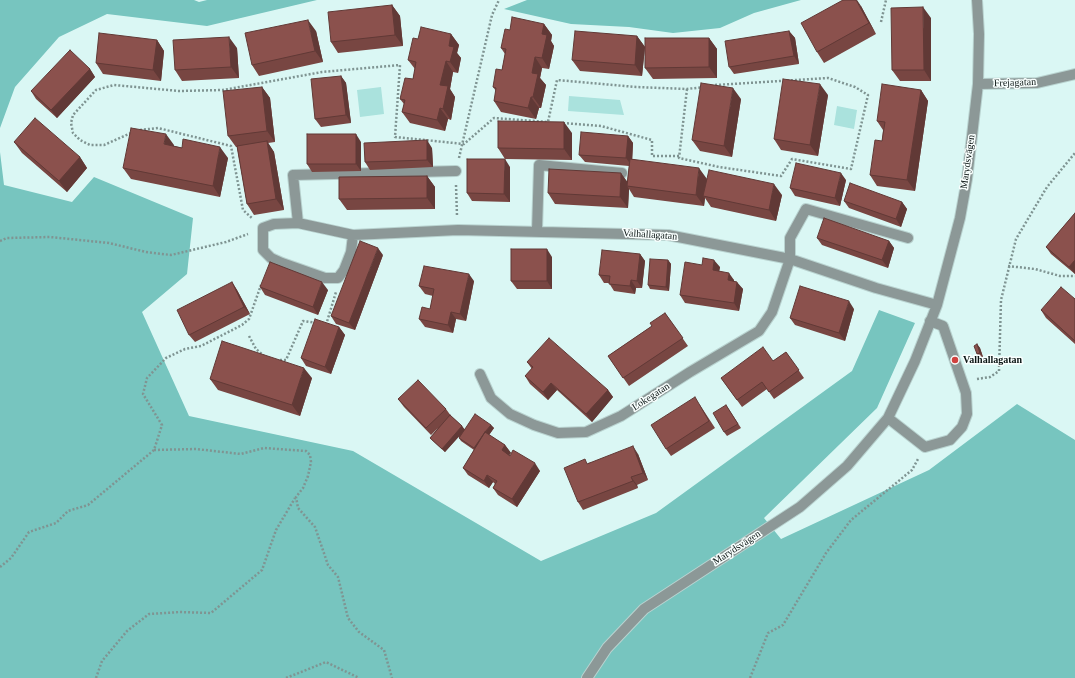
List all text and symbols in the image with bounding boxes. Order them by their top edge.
street label: Frejagatan [994,76,1036,90]
street label: Marydsvägen [958,134,978,190]
street label: Valhallagatan [622,227,678,243]
place label: Valhallagatan [963,354,1022,366]
marker: Valhallagatan [950,355,960,365]
street label: Lokegatan [630,380,672,414]
street label: Marydsvägen [711,528,763,568]

